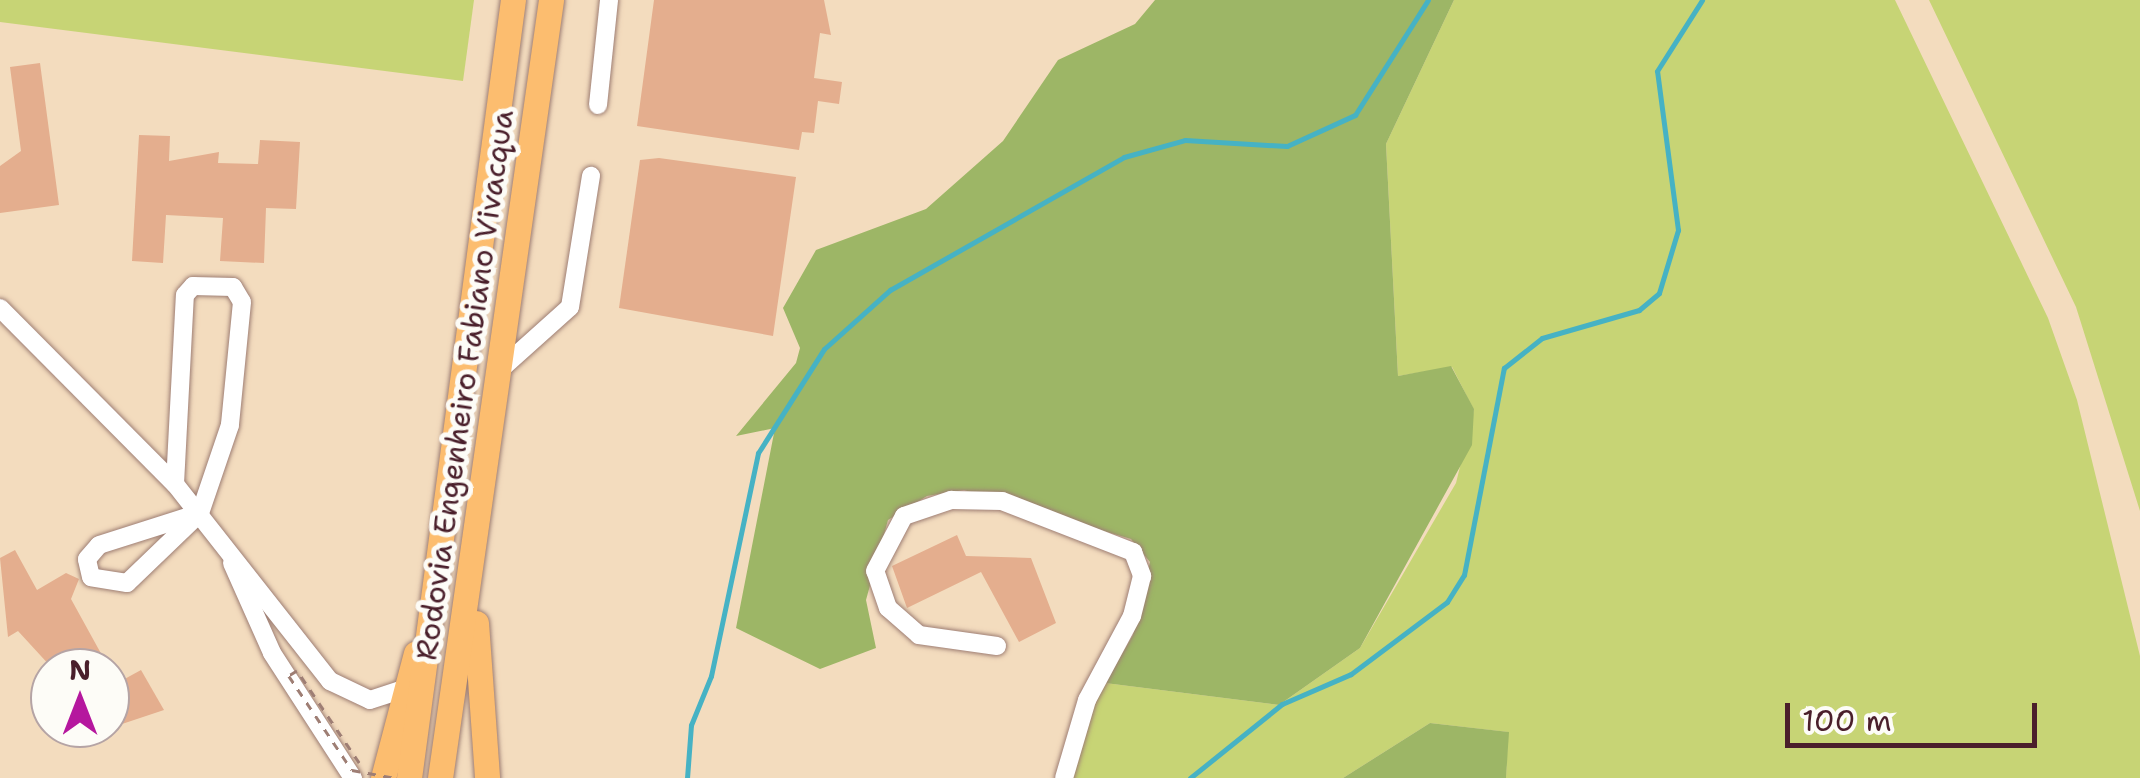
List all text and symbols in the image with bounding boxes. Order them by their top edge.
street label: Rodovia Engenheiro Fabiano Vivacqua [409,107,521,663]
north arrow [30,648,130,748]
text: N [69,651,91,689]
scale bar [1790,683,2042,745]
text: 100 m [1802,700,1892,741]

